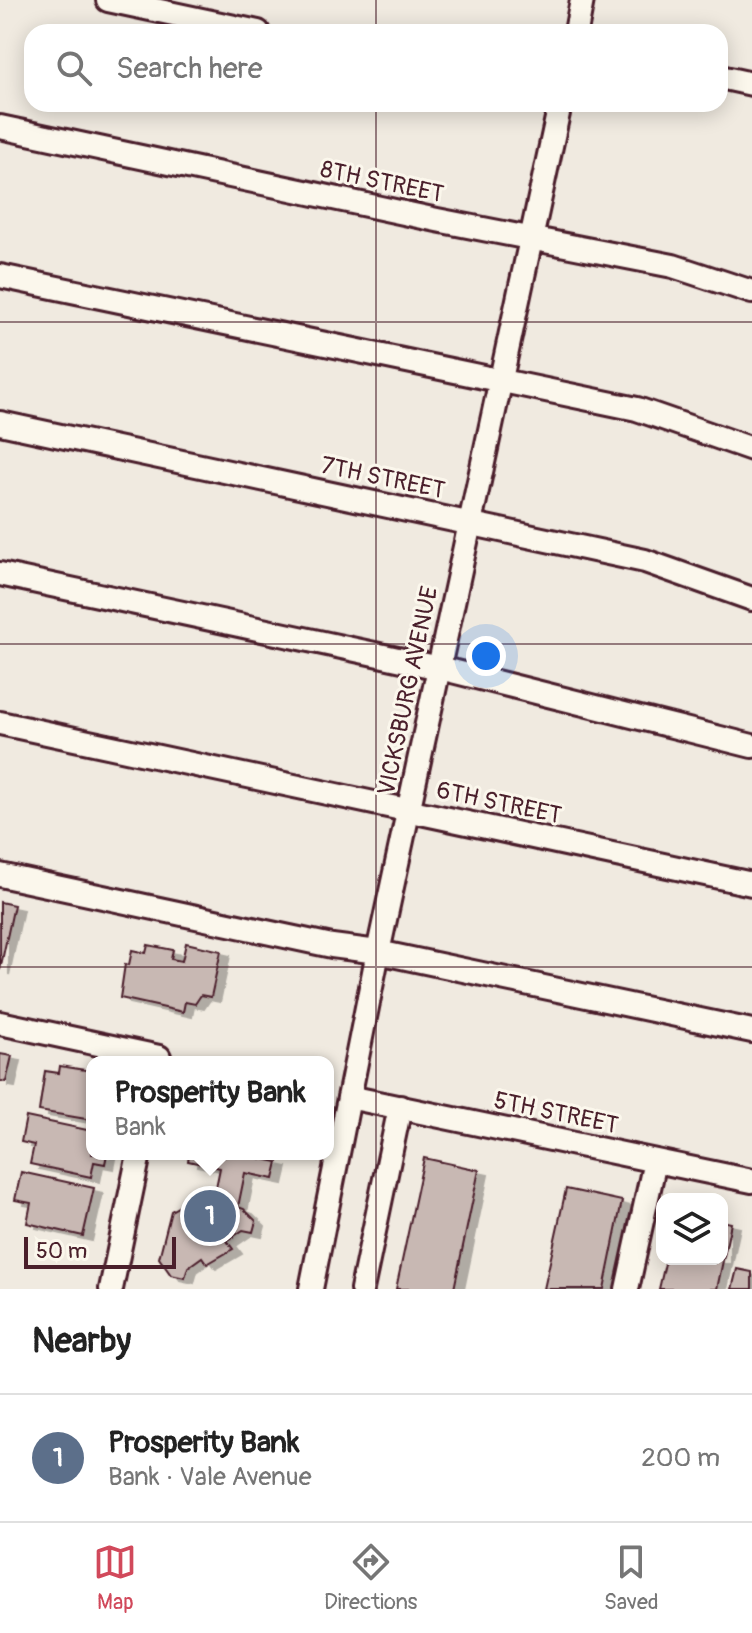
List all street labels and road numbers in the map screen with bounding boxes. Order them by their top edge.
street label: 8TH STREET [318,155,446,209]
street label: 7TH STREET [318,451,448,505]
street label: VICKSBURG AVENUE [372,584,444,798]
street label: 6TH STREET [434,776,564,830]
street label: 5TH STREET [491,1086,621,1140]

